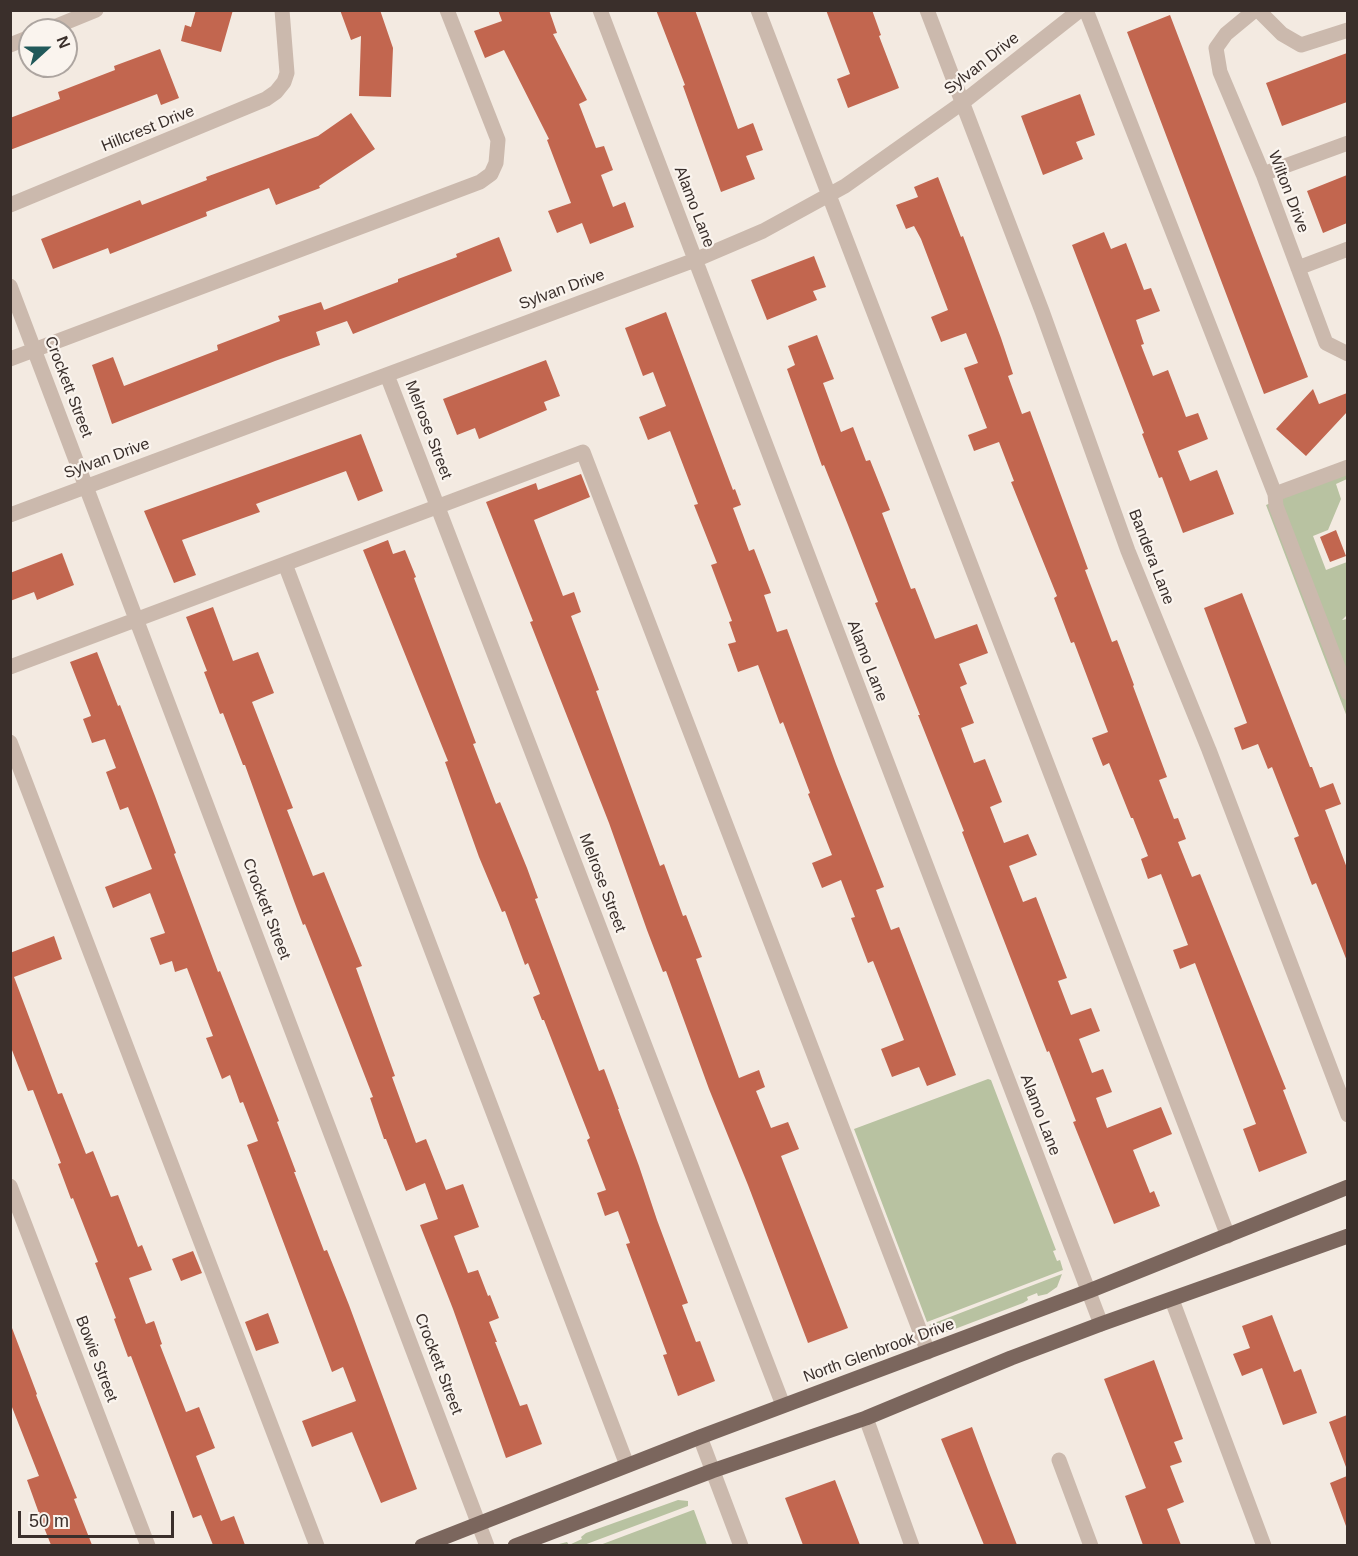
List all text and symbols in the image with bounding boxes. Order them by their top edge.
north arrow [18,18,78,78]
street label: Sylvan Drive [941,29,1023,99]
text: N [53,34,73,51]
street label: Hillcrest Drive [99,102,197,156]
street label: Wilton Drive [1264,148,1312,236]
street label: Alamo Lane [670,164,718,250]
street label: Sylvan Drive [517,266,607,314]
street label: Crockett Street [40,334,96,440]
street label: Melrose Street [400,378,456,482]
street label: Sylvan Drive [62,435,152,483]
street label: Bandera Lane [1124,507,1178,607]
street label: Alamo Lane [843,618,891,704]
street label: Melrose Street [574,831,630,935]
street label: Crockett Street [238,856,294,962]
street label: Alamo Lane [1016,1072,1064,1158]
street label: Crockett Street [410,1311,466,1417]
street label: Bowie Street [71,1313,121,1405]
street label: North Glenbrook Drive [801,1315,957,1387]
scale bar [21,1499,177,1537]
text: 50 m [29,1511,69,1531]

